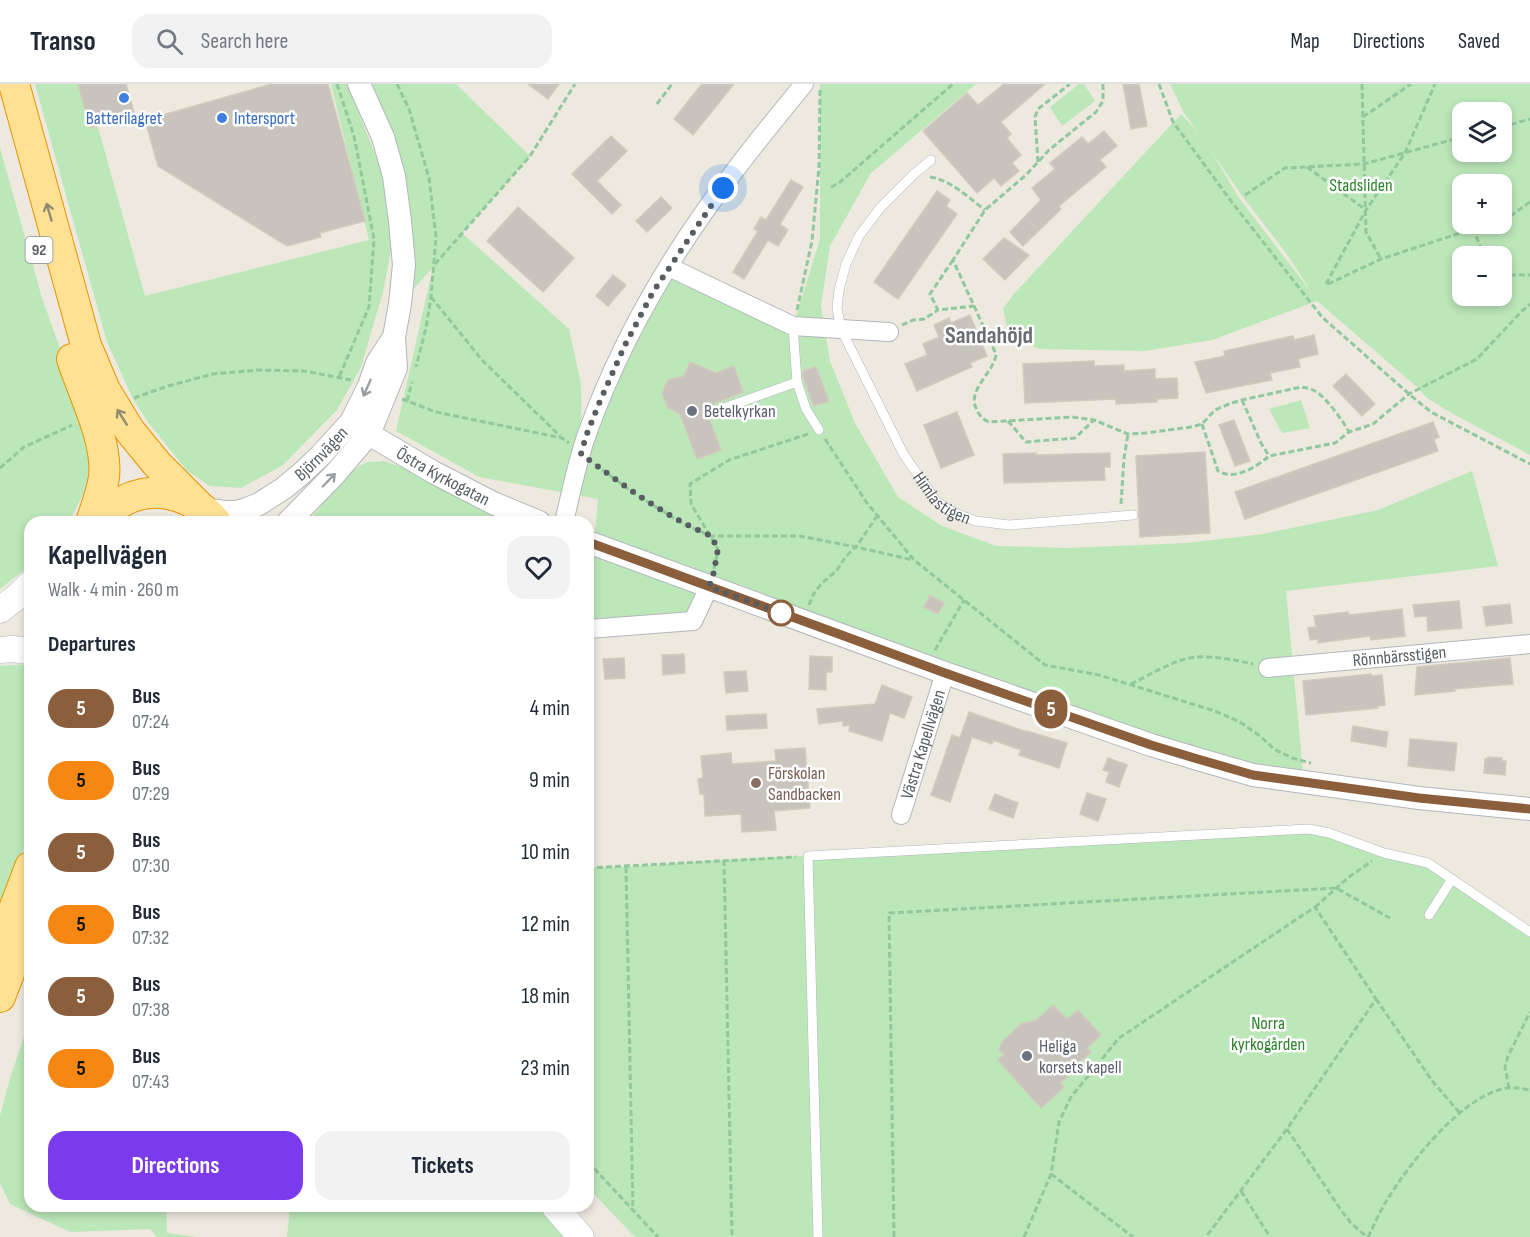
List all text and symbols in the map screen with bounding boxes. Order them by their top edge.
search box [132,14,552,68]
text: Transo [30,25,96,58]
icon: search [153,25,186,58]
text: Search here [201,28,288,55]
text: Map [1290,29,1320,54]
text: Directions [1353,29,1425,54]
text: Saved [1458,29,1500,54]
marker: Batterilagret [117,91,131,105]
map controls [1452,102,1512,306]
button: layers [1452,102,1512,162]
place label: Batterilagret [86,108,163,129]
place label: Intersport [234,108,296,129]
marker: Intersport [215,111,229,125]
your location [708,173,738,203]
button: + [1452,174,1512,234]
park label: Stadsliden [1329,175,1393,196]
one-way arrow [43,203,55,222]
road number: 92 [26,237,52,263]
button: − [1452,246,1512,306]
district label: Sandahöjd [945,321,1033,350]
one-way arrow [361,379,372,397]
place label: Betelkyrkan [704,401,776,422]
marker: Betelkyrkan [685,404,699,418]
one-way arrow [115,409,127,426]
street label: Björnvägen [290,422,352,485]
street label: Östra Kyrkogatan [393,442,493,510]
street label: Himlastigen [909,468,974,529]
one-way arrow [322,473,336,488]
button: heart [507,536,570,599]
text: Kapellvägen [48,539,167,572]
text: Walk · 4 min · 260 m [48,578,179,602]
unlabelled marker [768,600,794,626]
text: Departures [48,631,136,658]
street label: Rönnbärsstigen [1352,641,1447,671]
text: Bus [132,683,161,710]
street label: Västra Kapellvägen [896,687,950,802]
line badge: 5 [1032,690,1070,728]
text: 4 min [530,695,570,722]
text: 5 [76,696,86,721]
text: 5 [1046,697,1056,722]
text: 07:24 [132,710,169,734]
text: Bus [132,755,161,782]
place label: Förskolan Sandbacken [768,763,841,805]
text: 9 min [529,767,570,794]
text: 5 [76,768,86,793]
marker: Förskolan Sandbacken [749,776,763,790]
text: 07:29 [132,782,170,806]
text: Bus [132,827,161,854]
text: 10 min [521,839,570,866]
text: 5 [76,840,86,865]
text: 07:30 [132,854,170,878]
text: Bus [132,899,161,926]
text: 12 min [522,911,570,938]
text: 5 [76,912,86,937]
text: 07:32 [132,926,169,950]
text: Bus [132,971,161,998]
text: 18 min [522,983,570,1010]
text: 5 [76,984,86,1009]
text: 07:38 [132,998,170,1022]
park label: Norra kyrkogården [1231,1013,1305,1055]
place label: Heliga korsets kapell [1039,1036,1121,1078]
text: Bus [132,1043,161,1070]
marker: Heliga korsets kapell [1020,1049,1034,1063]
text: 23 min [521,1055,570,1082]
text: 5 [76,1056,86,1081]
text: 07:43 [132,1070,169,1094]
button: Directions [48,1131,303,1200]
button: Tickets [315,1131,570,1200]

